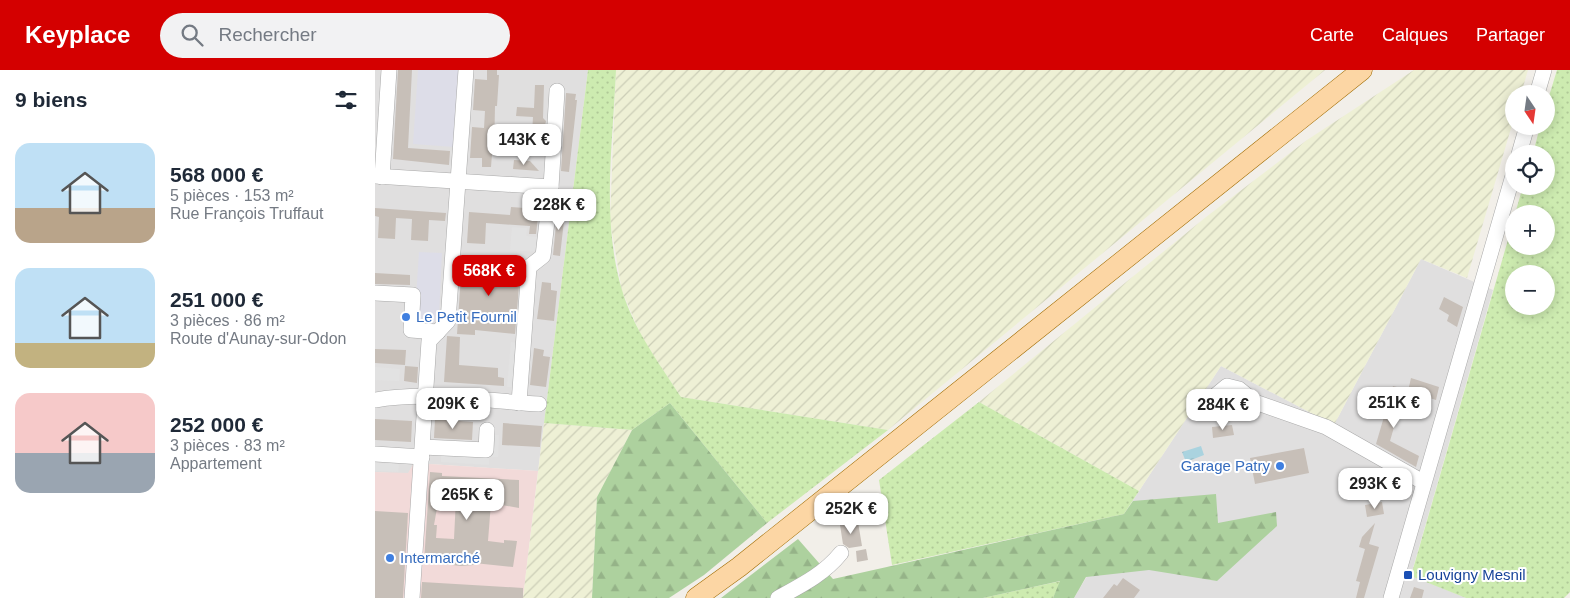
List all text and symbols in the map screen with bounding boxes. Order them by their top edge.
search box [160,13,510,58]
text: Keyplace [25,21,130,48]
icon: search [178,21,206,49]
text: Rechercher [218,24,317,45]
text: Carte [1310,25,1354,45]
text: Calques [1382,25,1448,45]
text: Partager [1476,25,1545,45]
north arrow [1505,85,1555,135]
map controls [1505,85,1555,315]
icon: filters [332,86,360,114]
text: 9 biens [15,88,87,111]
pin: 143K € [483,124,565,166]
text: 143K € [498,131,550,148]
button: locate [1505,145,1555,195]
icon: home [55,163,115,223]
text: 568 000 € [170,163,263,186]
text: 5 pièces · 153 m² [170,187,294,204]
pin: 228K € [518,189,600,231]
text: 228K € [533,196,585,213]
text: Rue François Truffaut [170,205,324,222]
button: + [1505,205,1555,255]
pin: 568K € [448,254,530,297]
text: 568K € [463,262,515,279]
button: − [1505,265,1555,315]
icon: home [55,288,115,348]
text: 251 000 € [170,288,263,311]
place label: Le Petit Fournil [416,308,517,325]
marker: Le Petit Fournil [400,311,412,323]
text: 3 pièces · 86 m² [170,312,285,329]
text: Route d'Aunay-sur-Odon [170,330,346,347]
pin: 251K € [1353,386,1435,429]
pin: 209K € [412,388,494,430]
pin: 284K € [1182,388,1264,431]
text: 251K € [1368,394,1420,411]
text: 209K € [427,395,479,412]
text: 284K € [1197,396,1249,413]
icon: home [55,413,115,473]
text: 252 000 € [170,413,263,436]
text: 3 pièces · 83 m² [170,437,285,454]
text: Appartement [170,455,262,472]
place label: Garage Patry [1181,457,1270,474]
marker: Garage Patry [1274,460,1286,472]
pin: 293K € [1334,468,1416,510]
text: 293K € [1349,475,1401,492]
pin: 265K € [426,478,508,521]
text: 265K € [441,486,493,503]
pin: 252K € [810,492,892,535]
text: 252K € [825,500,877,517]
place label: Intermarché [400,549,480,566]
marker: Intermarché [384,552,396,564]
place label: Louvigny Mesnil [1418,566,1526,583]
marker: Louvigny Mesnil [1402,569,1414,581]

